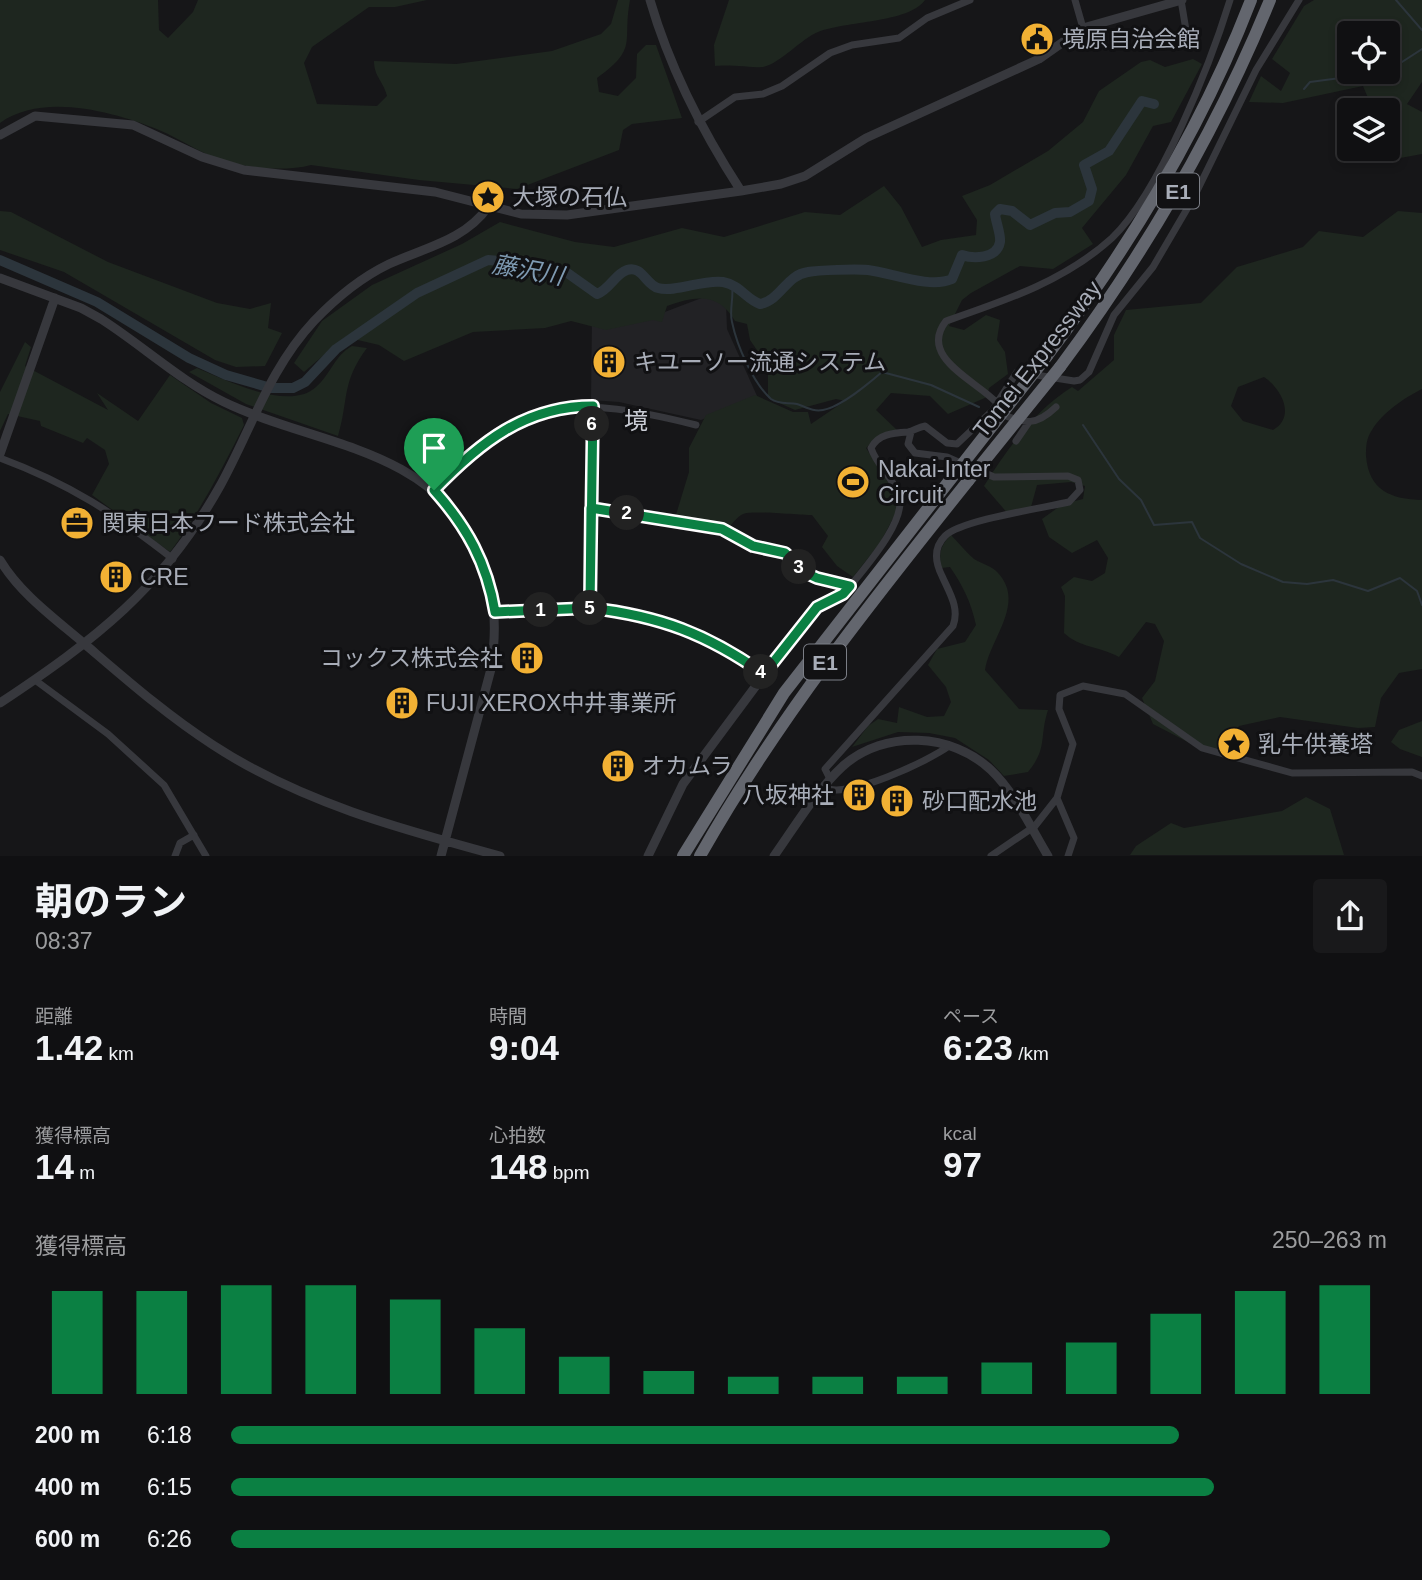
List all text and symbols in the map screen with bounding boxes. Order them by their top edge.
public building icon: 境原自治会館 [1018,20,1056,58]
map controls [1337,21,1400,161]
button: locate [1337,21,1400,84]
place label: 境原自治会館 [1062,26,1200,52]
button: layers [1337,98,1400,161]
road number: E1 [1157,174,1199,208]
place icon: 大塚の石仏 [469,178,507,216]
place label: 大塚の石仏 [512,184,627,210]
water label: 藤沢川 [490,250,569,290]
street label: Tomei Expressway [968,275,1107,443]
building icon: キユーソー流通システム [590,343,628,381]
place label: キユーソー流通システム [634,349,886,375]
pin: 6 [574,406,610,442]
district label: 境 [624,407,648,434]
text: 6 [586,413,597,434]
pin [404,418,464,490]
icon: arrive [415,429,453,467]
place label: Nakai-Inter Circuit [878,456,991,508]
sports icon: Nakai-Inter Circuit [834,463,872,501]
pin: 2 [610,496,644,530]
text: 2 [621,502,632,523]
office icon: 関東日本フード株式会社 [58,504,96,542]
place label: 関東日本フード株式会社 [102,510,355,536]
pin: 3 [782,550,816,584]
text: 3 [793,556,804,577]
building icon: CRE [97,558,135,596]
place label: CRE [140,564,189,590]
pin: 5 [572,590,608,626]
pin: 1 [524,592,558,628]
text: 5 [584,597,595,618]
text: 1 [535,599,546,620]
building icon: コックス株式会社 [508,639,546,677]
road number: E1 [804,644,846,680]
place label: コックス株式会社 [320,645,503,671]
pin: 4 [744,654,778,690]
text: 4 [755,661,766,682]
building icon: FUJI XEROX中井事業所 [383,684,421,722]
place label: FUJI XEROX中井事業所 [426,690,676,716]
place icon: 乳牛供養塔 [1215,725,1253,763]
place label: 乳牛供養塔 [1258,731,1373,757]
building icon: オカムラ [599,747,637,785]
place label: オカムラ [642,753,733,779]
building icon: 八坂神社 [840,776,878,814]
place label: 八坂神社 [742,782,834,808]
building icon: 砂口配水池 [878,782,916,820]
place label: 砂口配水池 [922,788,1037,814]
button: share [1313,879,1387,953]
text: 朝のラン [35,881,187,923]
text: 08:37 [35,928,93,954]
text: 距離 [35,1006,73,1027]
text: 時間 [489,1006,527,1027]
text: ペース [943,1006,999,1027]
text: 1.42 [35,1028,103,1067]
text: 9:04 [489,1028,559,1067]
text: 6:23 [943,1028,1013,1067]
text: km [103,1043,134,1064]
text: /km [1013,1043,1049,1064]
text: kcal [943,1123,977,1144]
text: 獲得標高 [35,1125,111,1146]
text: 心拍数 [489,1125,546,1146]
text: 97 [943,1145,982,1184]
text: 14 [35,1147,74,1186]
text: 148 [489,1147,547,1186]
text: m [74,1162,95,1183]
text: bpm [547,1162,590,1183]
text: 250–263 m [1272,1227,1387,1253]
text: 獲得標高 [35,1233,127,1259]
text: 200 m [35,1422,100,1448]
text: 6:18 [147,1422,192,1448]
text: 400 m [35,1474,100,1500]
text: 6:15 [147,1474,192,1500]
text: 600 m [35,1526,100,1552]
text: 6:26 [147,1526,192,1552]

